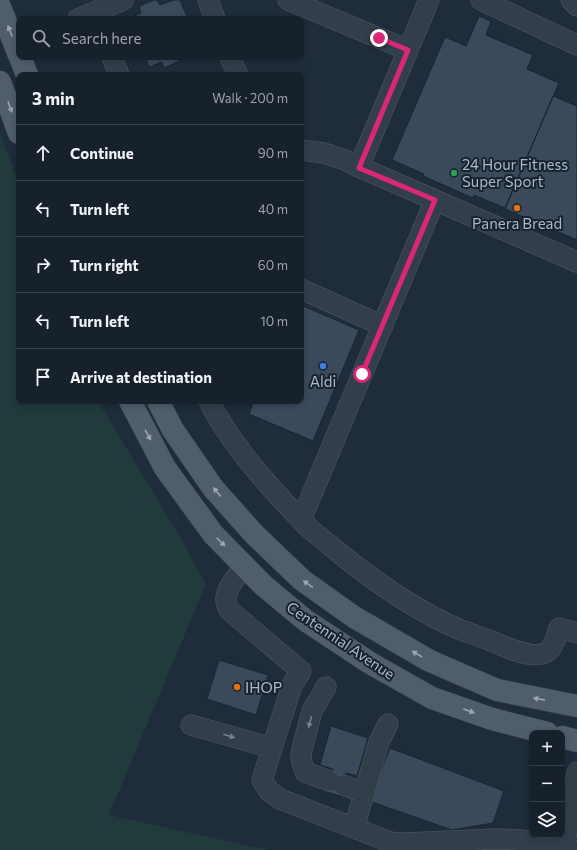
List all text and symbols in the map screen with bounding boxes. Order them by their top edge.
search box [16,16,304,60]
one-way arrow [6,25,12,37]
icon: search [30,27,52,49]
text: Search here [62,29,141,47]
route end [370,29,388,47]
text: 3 min [32,88,75,109]
text: Walk · 200 m [212,90,288,106]
one-way arrow [7,102,13,114]
icon: ahead [32,142,54,164]
text: Continue [70,144,134,162]
text: 90 m [258,145,288,161]
place label: 24 Hour Fitness Super Sport [462,155,568,190]
marker: 24 Hour Fitness Super Sport [449,168,459,178]
icon: left [32,198,54,220]
text: Turn left [70,200,129,218]
text: 40 m [258,201,288,217]
marker: Panera Bread [512,203,522,213]
place label: Panera Bread [472,214,562,232]
icon: right [32,254,54,276]
text: Turn right [70,256,139,274]
text: 60 m [258,257,288,273]
icon: left [32,310,54,332]
text: Turn left [70,312,129,330]
text: 10 m [260,313,288,329]
marker: Aldi [318,361,328,371]
route start [353,365,371,383]
icon: arrive [32,366,54,388]
text: Arrive at destination [70,368,212,386]
place label: Aldi [310,372,336,390]
one-way arrow [145,430,151,441]
one-way arrow [212,487,221,497]
one-way arrow [216,537,226,547]
one-way arrow [303,580,313,588]
street label: Centennial Avenue [284,597,398,683]
one-way arrow [412,651,423,658]
place label: IHOP [245,678,282,696]
marker: IHOP [232,682,242,692]
one-way arrow [533,695,545,701]
one-way arrow [463,708,475,714]
one-way arrow [306,715,312,728]
map controls [529,730,565,838]
button: + [529,730,565,766]
one-way arrow [223,733,235,739]
button: − [529,766,565,802]
button: layers [529,802,565,838]

